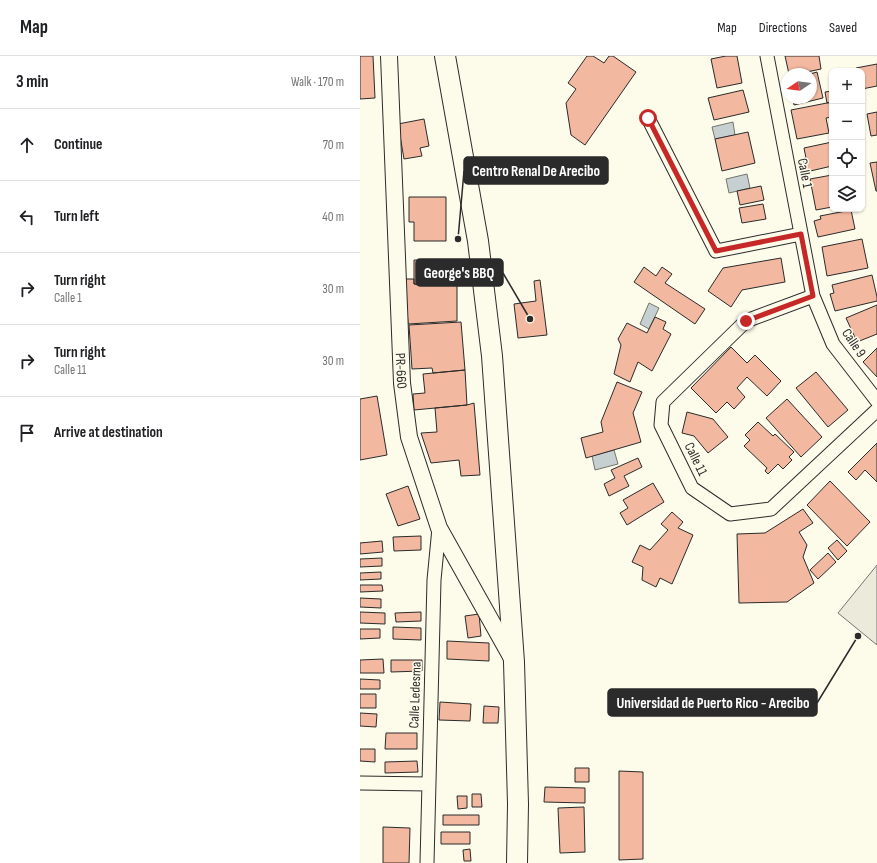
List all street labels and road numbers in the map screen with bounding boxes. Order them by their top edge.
street label: Calle 1 [794,157,816,189]
street label: Calle 9 [838,325,870,361]
street label: PR-660 [392,353,411,390]
street label: Calle 11 [681,440,711,478]
street label: Calle Ledesma [405,661,425,729]

